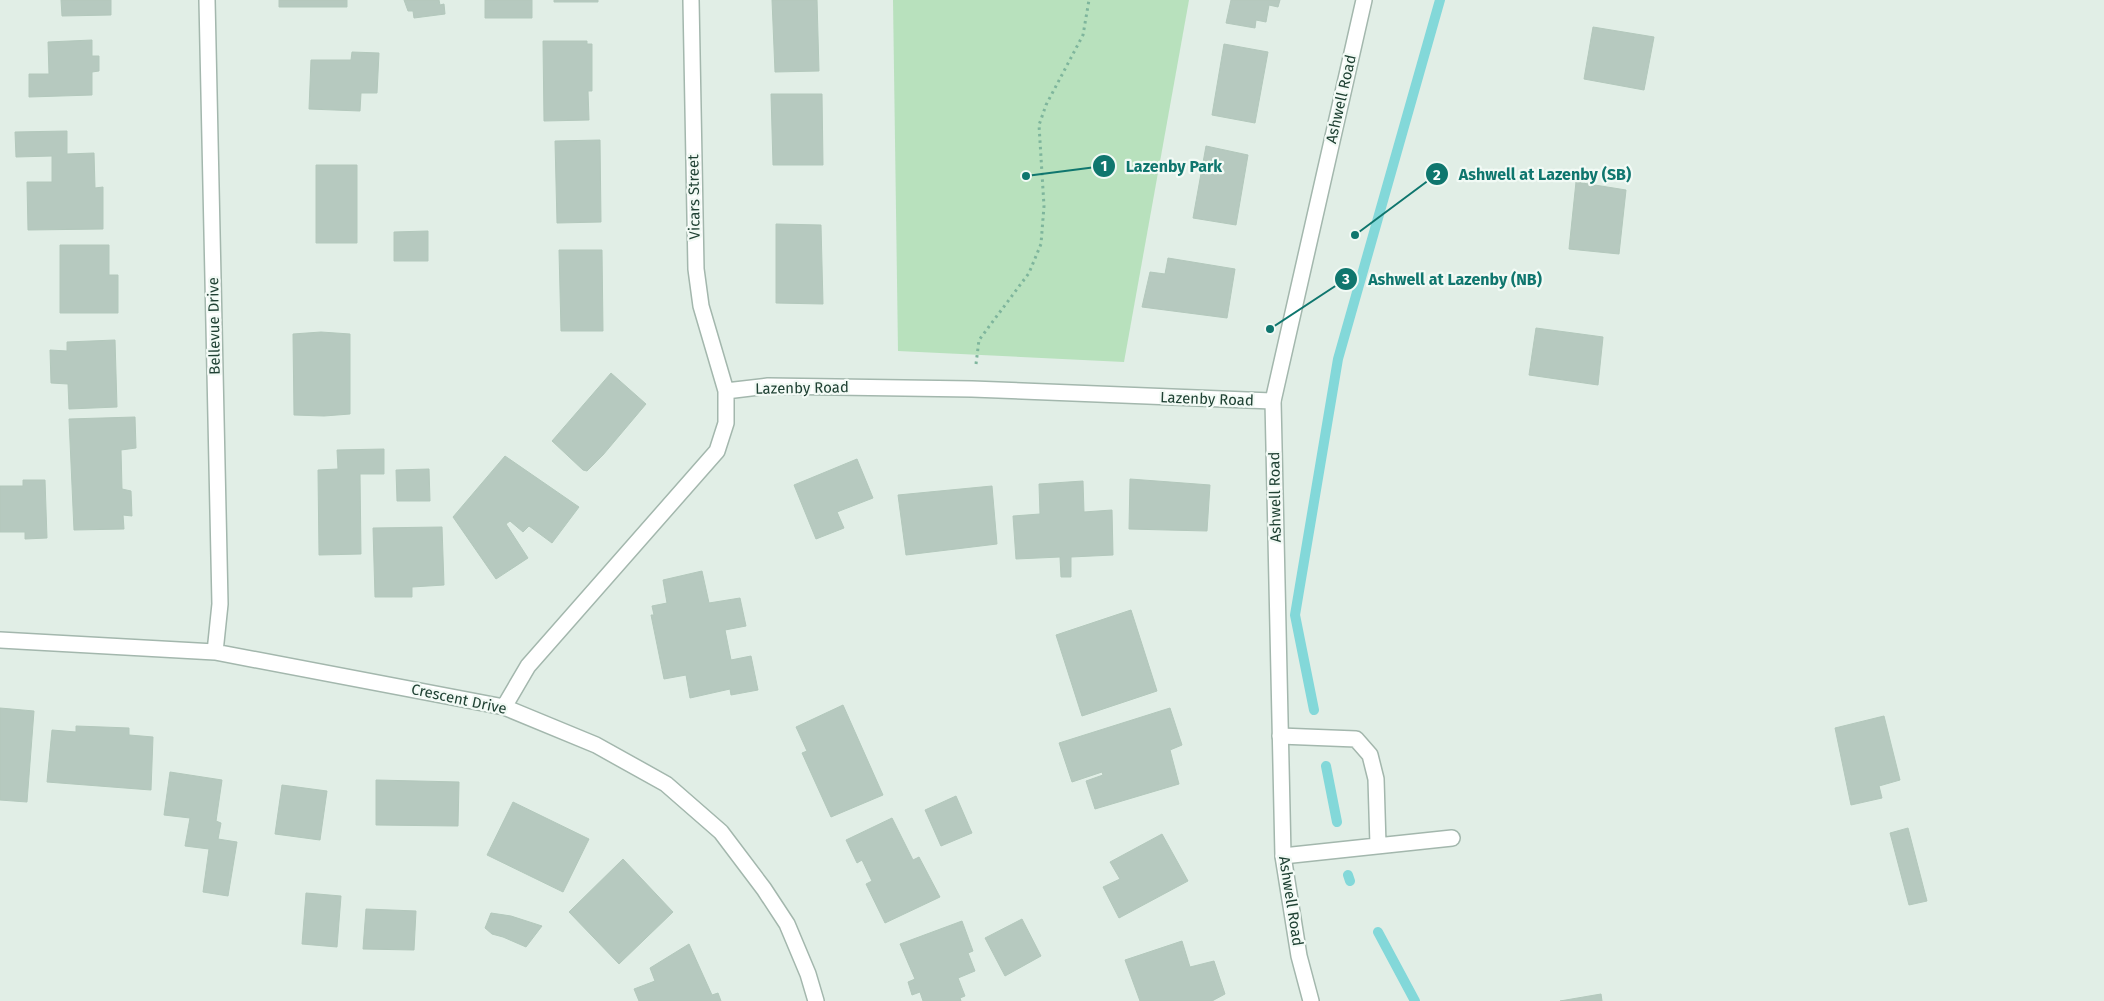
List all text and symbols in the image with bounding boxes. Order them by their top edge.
street label: Ashwell Road [1322,53,1360,145]
callout: Lazenby Park [1091,151,1233,182]
street label: Vicars Street [684,154,704,240]
text: 1 [1101,157,1107,175]
text: Lazenby Park [1126,157,1222,176]
callout: Ashwell at Lazenby (SB) [1424,159,1642,190]
text: Ashwell at Lazenby (SB) [1458,165,1631,184]
text: 2 [1433,166,1441,184]
callout: Ashwell at Lazenby (NB) [1334,264,1552,295]
text: 3 [1341,270,1350,288]
text: Ashwell at Lazenby (NB) [1367,270,1542,289]
street label: Bellevue Drive [204,277,224,375]
street label: Lazenby Road [755,378,849,398]
street label: Lazenby Road [1160,388,1254,410]
street label: Ashwell Road [1265,452,1285,542]
street label: Crescent Drive [410,680,508,718]
street label: Ashwell Road [1275,855,1307,947]

